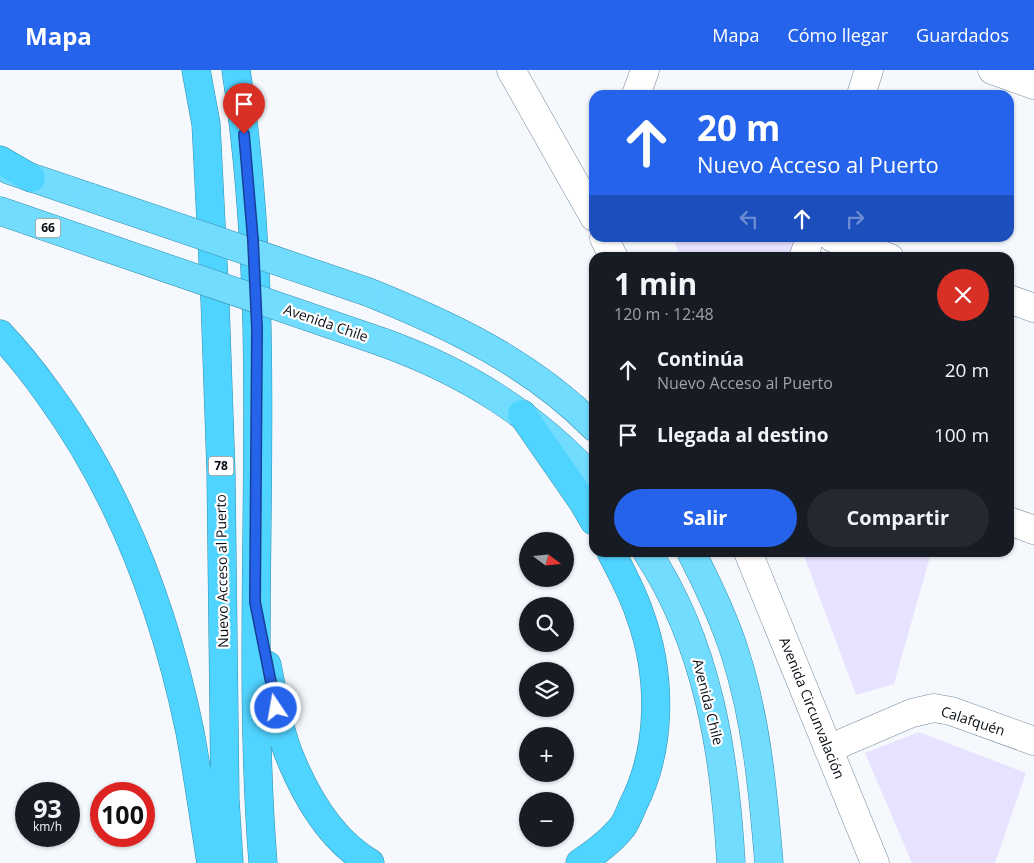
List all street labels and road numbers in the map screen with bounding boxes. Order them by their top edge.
road number: 66 [36,218,60,238]
street label: Avenida Chile [281,299,371,346]
road number: 78 [208,456,234,476]
street label: Nuevo Acceso al Puerto [211,494,232,648]
street label: Avenida Circunvalación [775,634,850,781]
street label: Avenida Chile [689,657,728,747]
street label: Calafquén [939,701,1008,740]

